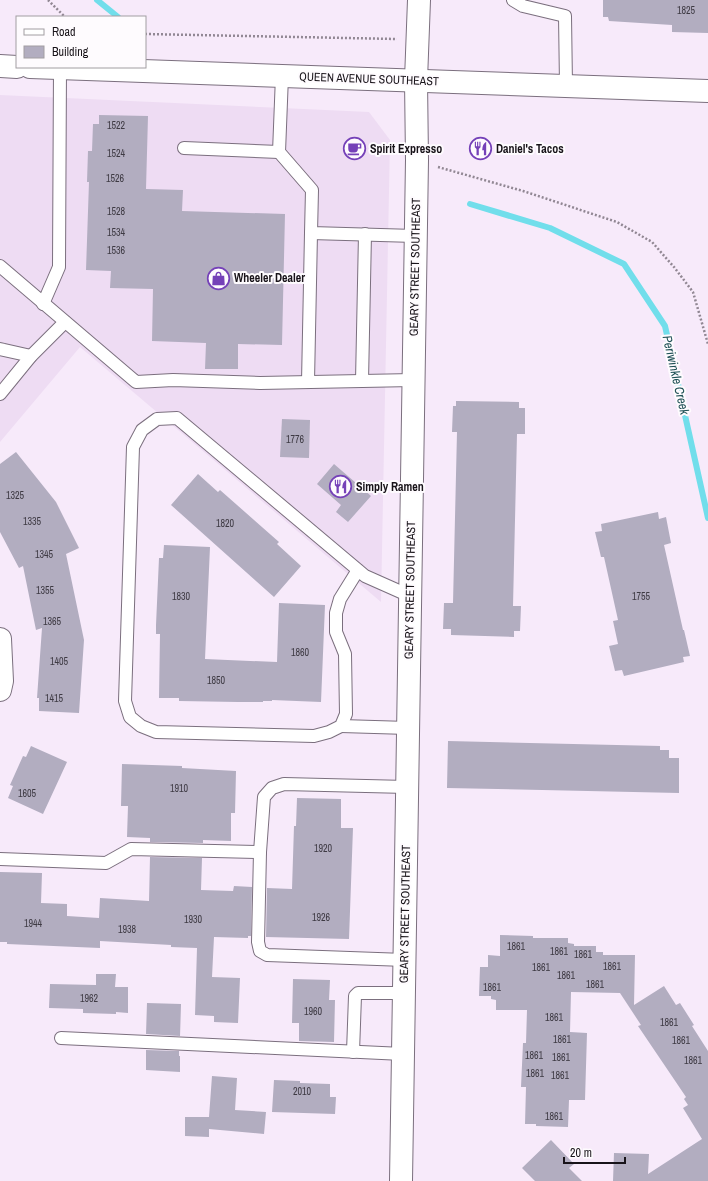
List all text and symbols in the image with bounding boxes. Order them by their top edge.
house number: 1825 [677,4,696,17]
legend [16,16,146,68]
text: Road [52,24,76,40]
text: Building [52,44,89,60]
street label: QUEEN AVENUE SOUTHEAST [299,69,439,89]
house number: 1522 [107,119,126,132]
cafe icon: Spirit Expresso [341,136,367,162]
restaurant icon: Daniel's Tacos [468,136,494,162]
place label: Spirit Expresso [370,141,442,157]
place label: Daniel's Tacos [496,141,564,157]
house number: 1524 [107,147,126,160]
house number: 1526 [106,172,125,185]
street label: GEARY STREET SOUTHEAST [406,198,424,336]
house number: 1528 [107,205,126,218]
house number: 1534 [107,226,126,239]
house number: 1536 [107,244,126,257]
shop icon: Wheeler Dealer [205,265,231,291]
place label: Wheeler Dealer [234,270,305,286]
water label: Periwinkle Creek [659,334,694,417]
house number: 1776 [286,433,305,446]
restaurant icon: Simply Ramen [328,474,354,500]
place label: Simply Ramen [356,479,424,495]
house number: 1325 [6,489,25,502]
house number: 1335 [23,515,42,528]
house number: 1820 [216,517,235,530]
street label: GEARY STREET SOUTHEAST [401,521,419,659]
house number: 1345 [35,548,54,561]
house number: 1355 [36,584,55,597]
house number: 1830 [172,590,191,603]
house number: 1755 [632,590,651,603]
house number: 1365 [43,615,62,628]
house number: 1860 [291,646,310,659]
house number: 1405 [50,655,69,668]
house number: 1850 [207,674,226,687]
house number: 1415 [45,692,64,705]
house number: 1910 [170,782,189,795]
house number: 1605 [18,787,37,800]
house number: 1920 [314,842,333,855]
street label: GEARY STREET SOUTHEAST [396,845,414,983]
house number: 1926 [312,911,331,924]
house number: 1930 [184,913,203,926]
house number: 1944 [24,917,43,930]
house number: 1938 [118,923,137,936]
house number: 1861 [507,940,526,953]
house number: 1861 [550,945,569,958]
house number: 1861 [574,948,593,961]
house number: 1861 [603,960,622,973]
house number: 1861 [532,961,551,974]
house number: 1861 [557,969,576,982]
house number: 1861 [586,978,605,991]
house number: 1861 [483,981,502,994]
house number: 1962 [80,992,99,1005]
house number: 1960 [304,1005,323,1018]
house number: 1861 [545,1011,564,1024]
house number: 1861 [660,1016,679,1029]
house number: 1861 [553,1033,572,1046]
house number: 1861 [672,1034,691,1047]
house number: 1861 [525,1049,544,1062]
house number: 1861 [552,1051,571,1064]
house number: 1861 [684,1054,703,1067]
house number: 1861 [526,1067,545,1080]
house number: 1861 [551,1069,570,1082]
house number: 2010 [293,1085,312,1098]
house number: 1861 [545,1110,564,1123]
scale bar [564,1139,625,1165]
text: 20 m [570,1145,592,1161]

